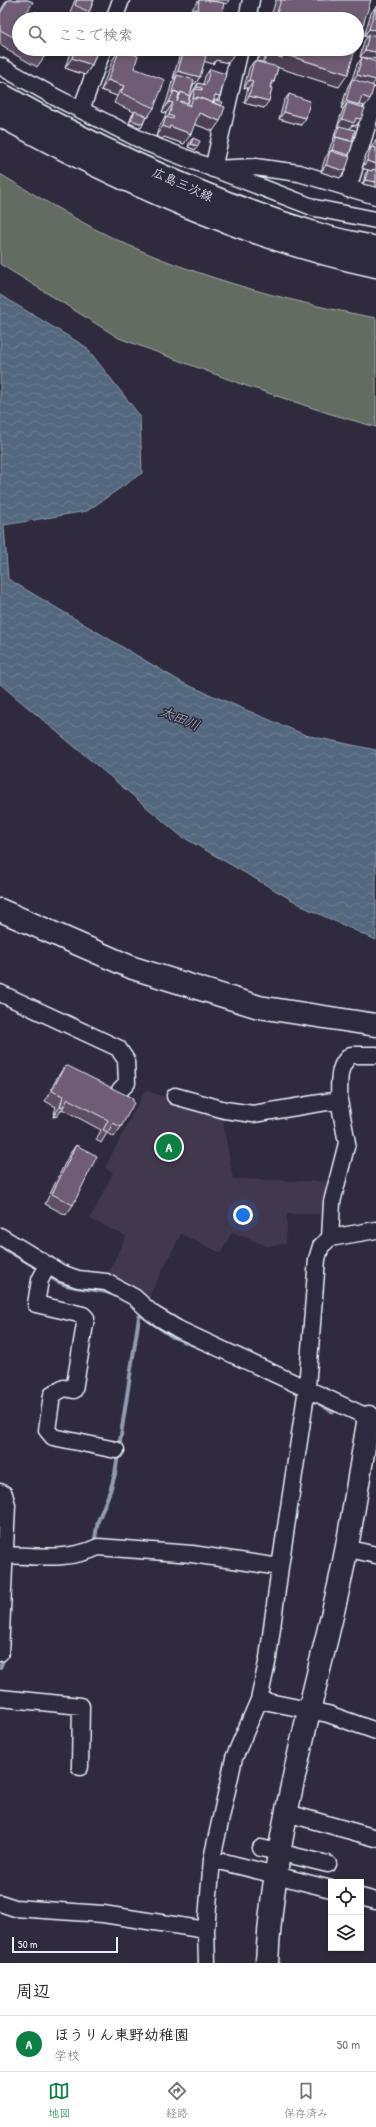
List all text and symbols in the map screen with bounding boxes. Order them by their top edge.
search box [12,12,364,56]
icon: search [26,23,48,45]
text: ここで検索 [58,24,133,45]
street label: 広島三次線 [150,163,217,206]
water label: 太田川 [157,701,203,734]
pin: A [156,1132,182,1162]
your location [233,1205,253,1225]
map controls [328,1879,364,1951]
button: locate [328,1879,364,1915]
button: layers [328,1915,364,1951]
scale bar [12,1935,118,1954]
text: 50 m [18,1937,38,1951]
text: 周辺 [16,1979,50,2002]
text: ほうりん東野幼稚園 [54,2024,189,2045]
text: A [26,2035,32,2053]
text: 50 m [337,2035,360,2053]
text: 学校 [54,2046,80,2064]
tab: 地図 [48,2080,70,2120]
tab: 経路 [166,2080,188,2120]
tab: 保存済み [284,2080,328,2120]

